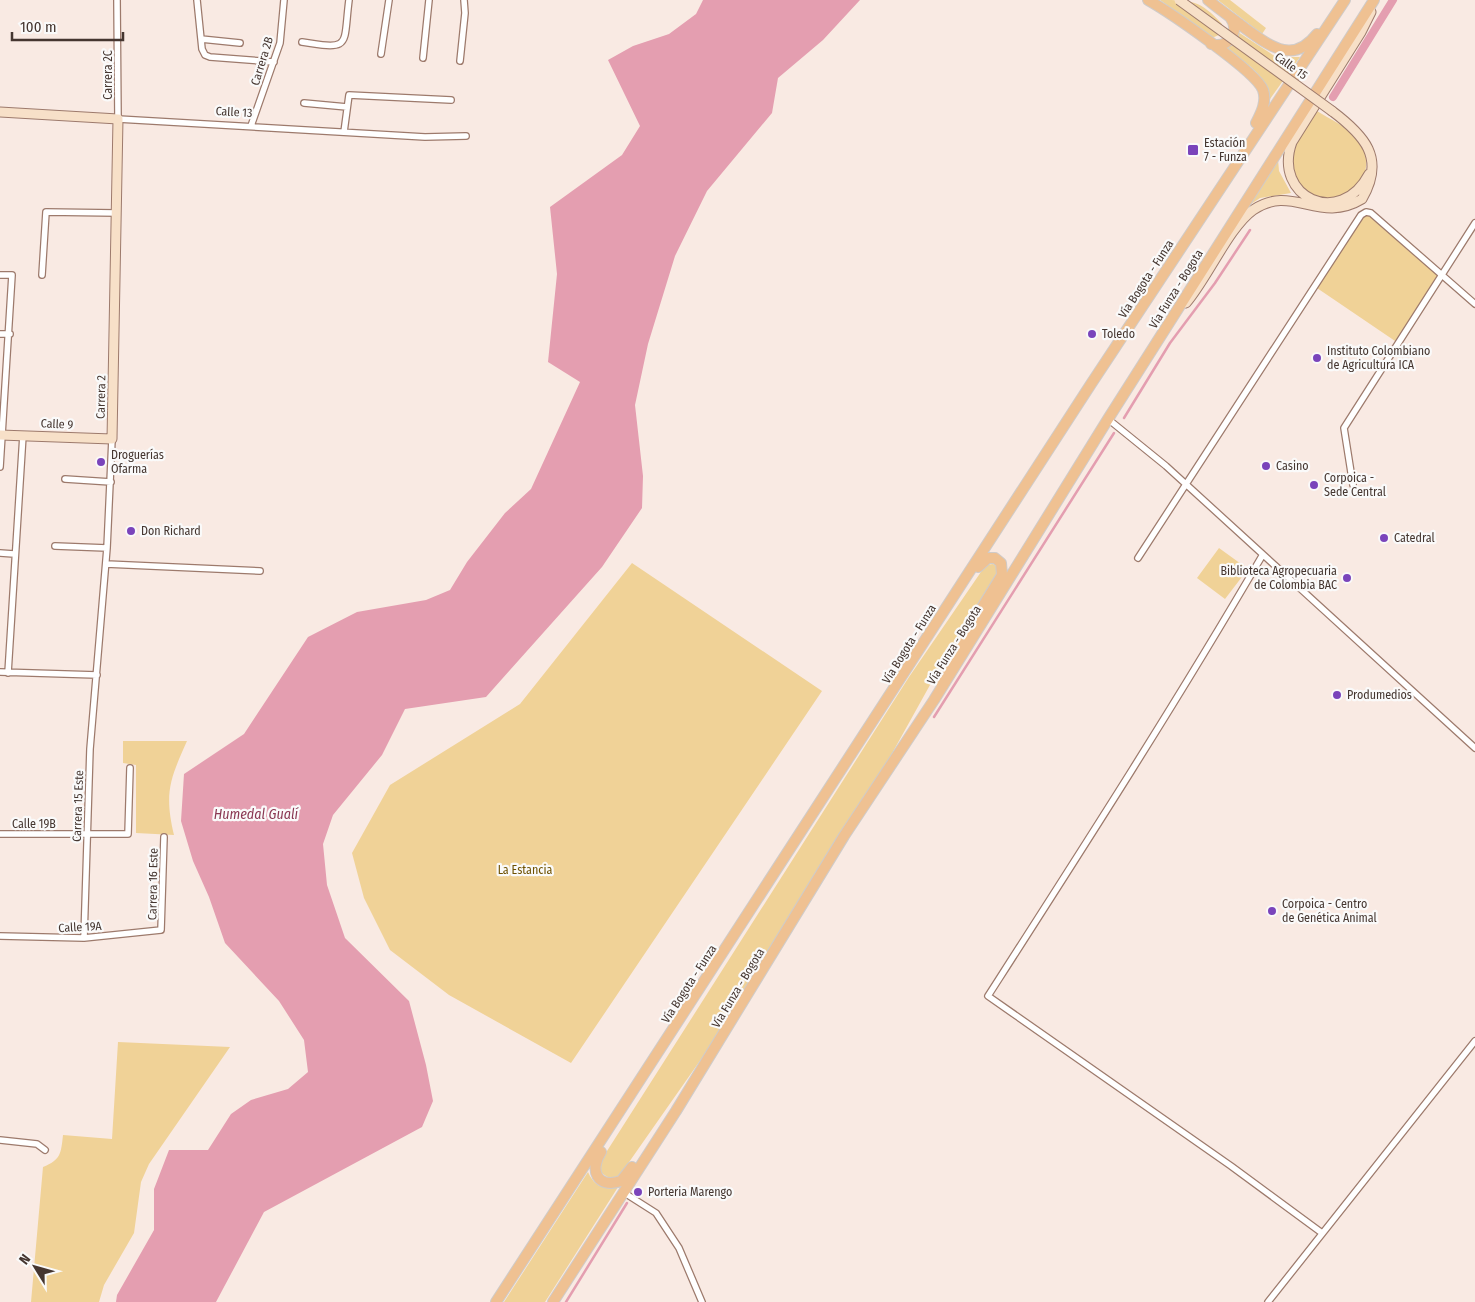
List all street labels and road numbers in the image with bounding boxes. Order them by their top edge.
street label: Carrera 2B [248,35,276,87]
street label: Calle 15 [1272,49,1310,83]
street label: Carrera 2C [101,50,115,100]
street label: Calle 13 [215,104,253,120]
street label: Vía Bogota - Funza [1116,237,1177,321]
street label: Vía Funza - Bogota [1146,247,1206,331]
street label: Carrera 2 [94,375,108,419]
street label: Calle 9 [40,416,74,432]
street label: Vía Bogota - Funza [879,602,939,686]
street label: Vía Funza - Bogota [924,603,984,687]
street label: Carrera 15 Este [70,770,86,842]
street label: Calle 19B [12,817,56,831]
street label: Carrera 16 Este [145,848,161,920]
street label: Calle 19A [58,919,103,935]
street label: Vía Bogota - Funza [659,942,720,1026]
street label: Vía Funza - Bogota [709,946,767,1030]

